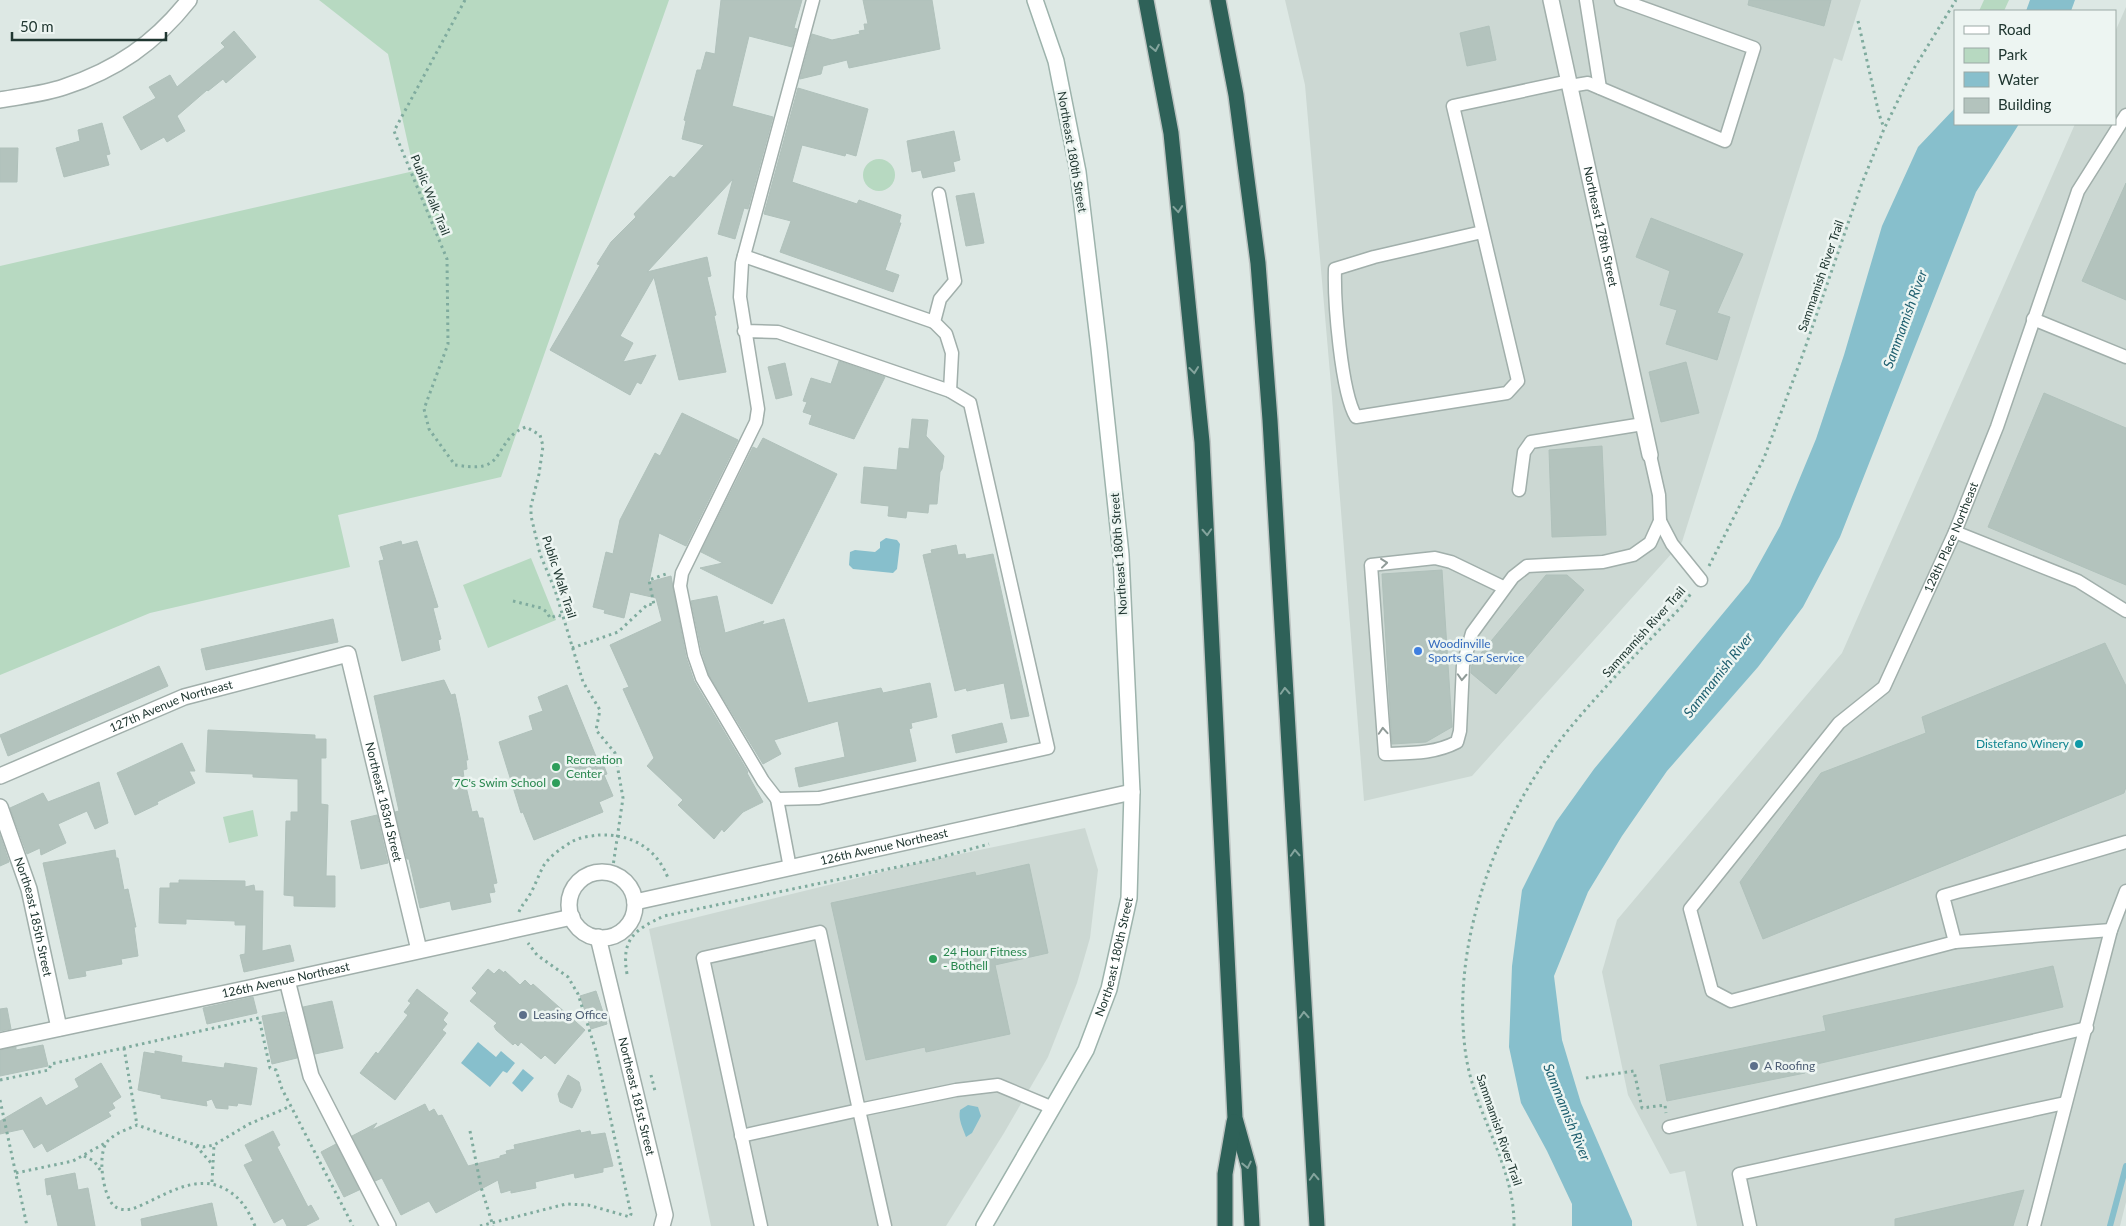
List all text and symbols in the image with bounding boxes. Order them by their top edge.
scale bar [12,10,166,42]
legend [1954,10,2116,125]
text: 50 m [20,17,54,35]
text: Road [1998,20,2031,38]
one-way arrow [1149,44,1159,52]
text: Park [1998,45,2028,63]
text: Water [1998,70,2039,88]
street label: Northeast 180th Street [1054,90,1091,214]
text: Building [1998,95,2051,113]
street label: Public Walk Trail [407,152,454,237]
street label: Northeast 178th Street [1580,165,1621,289]
one-way arrow [1172,205,1183,213]
street label: Sammamish River Trail [1794,218,1847,334]
water label: Sammamish River [1879,267,1930,370]
one-way arrow [1189,367,1200,375]
street label: 128th Place Northeast [1920,479,1981,595]
street label: Northeast 180th Street [1107,492,1130,616]
one-way arrow [1201,528,1212,536]
street label: Public Walk Trail [539,534,580,620]
one-way arrow [1380,558,1388,569]
street label: Sammamish River Trail [1599,583,1688,680]
water label: Sammamish River [1679,629,1756,721]
place label: Woodinville Sports Car Service [1428,636,1524,665]
marker: Woodinville Sports Car Service [1412,645,1424,657]
one-way arrow [1457,673,1468,681]
street label: 127th Avenue Northeast [107,676,235,735]
one-way arrow [1280,686,1291,694]
one-way arrow [1378,727,1389,735]
place label: Distefano Winery [1976,736,2070,751]
marker: Distefano Winery [2073,738,2085,750]
street label: Northeast 183rd Street [362,741,406,864]
place label: Recreation Center [566,752,622,781]
marker: Recreation Center [550,761,562,773]
place label: 7C's Swim School [454,775,546,790]
marker: 7C's Swim School [550,777,562,789]
street label: 126th Avenue Northeast [819,825,950,868]
one-way arrow [1289,849,1300,857]
street label: Northeast 185th Street [11,855,56,979]
street label: Northeast 180th Street [1091,895,1136,1019]
place label: 24 Hour Fitness - Bothell [943,944,1027,973]
marker: 24 Hour Fitness - Bothell [927,953,939,965]
street label: 126th Avenue Northeast [220,958,352,1001]
place label: Leasing Office [533,1007,607,1022]
marker: Leasing Office [517,1009,529,1021]
one-way arrow [1299,1011,1310,1019]
street label: Northeast 181st Street [615,1036,659,1158]
place label: A Roofing [1764,1058,1815,1073]
marker: A Roofing [1748,1060,1760,1072]
water label: Sammamish River [1540,1061,1595,1163]
street label: Sammamish River Trail [1473,1072,1526,1188]
one-way arrow [1241,1161,1252,1170]
one-way arrow [1308,1173,1319,1181]

